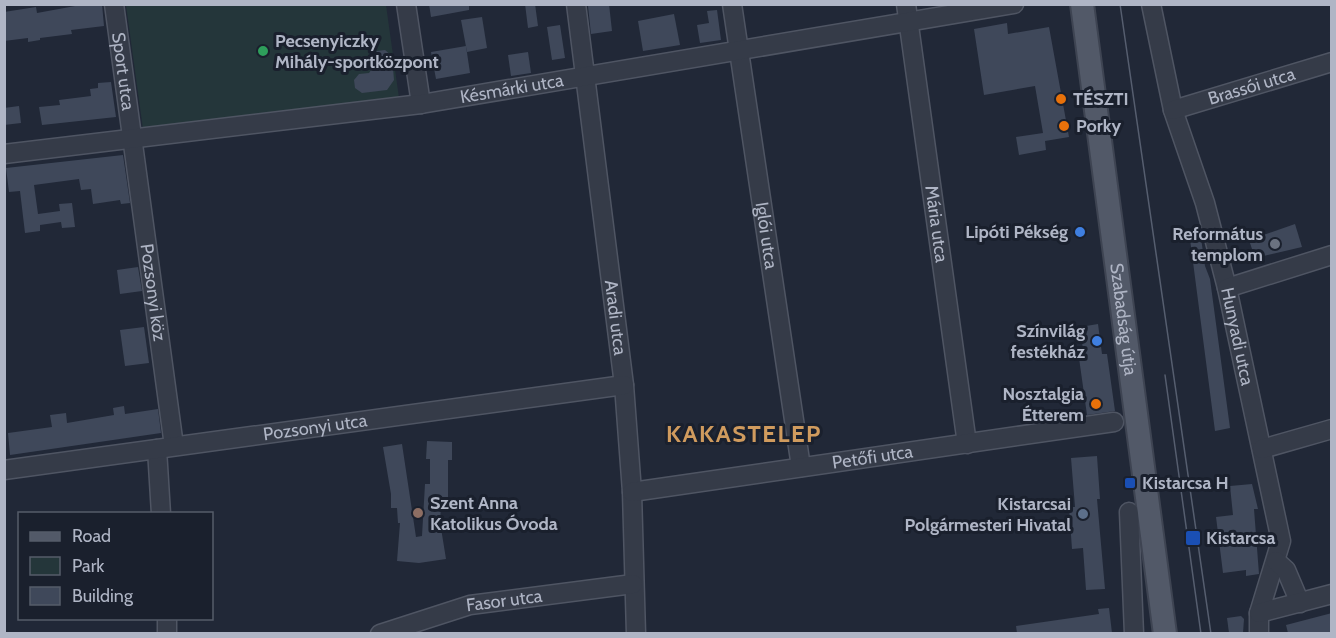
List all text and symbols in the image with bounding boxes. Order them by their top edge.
place label: Pecsenyiczky Mihály-sportközpont [275,30,439,73]
street label: Sport utca [107,31,139,112]
marker: Pecsenyiczky Mihály-sportközpont [256,44,270,58]
street label: Brassói utca [1205,63,1298,110]
street label: Késmárki utca [458,69,565,108]
place label: TÉSZTI [1073,88,1129,110]
marker: TÉSZTI [1054,92,1068,106]
place label: Porky [1076,115,1121,137]
marker: Porky [1057,119,1071,133]
street label: Mária utca [920,184,953,264]
street label: Iglói utca [751,200,782,271]
place label: Lipóti Pékség [965,221,1068,243]
place label: Református templom [1172,223,1263,266]
marker: Lipóti Pékség [1073,225,1087,239]
marker: Református templom [1268,237,1282,251]
street label: Pozsonyi köz [136,242,171,343]
street label: Szabadság útja [1105,262,1142,377]
street label: Aradi utca [600,279,631,357]
street label: Hunyadi utca [1216,286,1259,388]
place label: Színvilág festékház [1011,320,1085,363]
marker: Színvilág festékház [1090,334,1104,348]
place label: Nosztalgia Étterem [1003,383,1084,426]
marker: Nosztalgia Étterem [1089,397,1103,411]
street label: Pozsonyi utca [262,409,369,445]
district label: KAKASTELEP [666,419,822,448]
street label: Petőfi utca [831,440,915,474]
place label: Kistarcsa H [1142,472,1229,494]
marker: Kistarcsa H [1123,476,1137,490]
place label: Szent Anna Katolikus Óvoda [430,492,558,535]
place label: Kistarcsai Polgármesteri Hivatal [904,493,1071,536]
marker: Szent Anna Katolikus Óvoda [411,506,425,520]
marker: Kistarcsai Polgármesteri Hivatal [1076,507,1090,521]
legend [18,512,213,620]
text: Road [72,525,111,547]
place label: Kistarcsa [1206,527,1275,549]
marker: Kistarcsa [1184,529,1202,547]
text: Park [72,555,105,577]
text: Building [72,585,134,607]
street label: Fasor utca [465,585,544,616]

